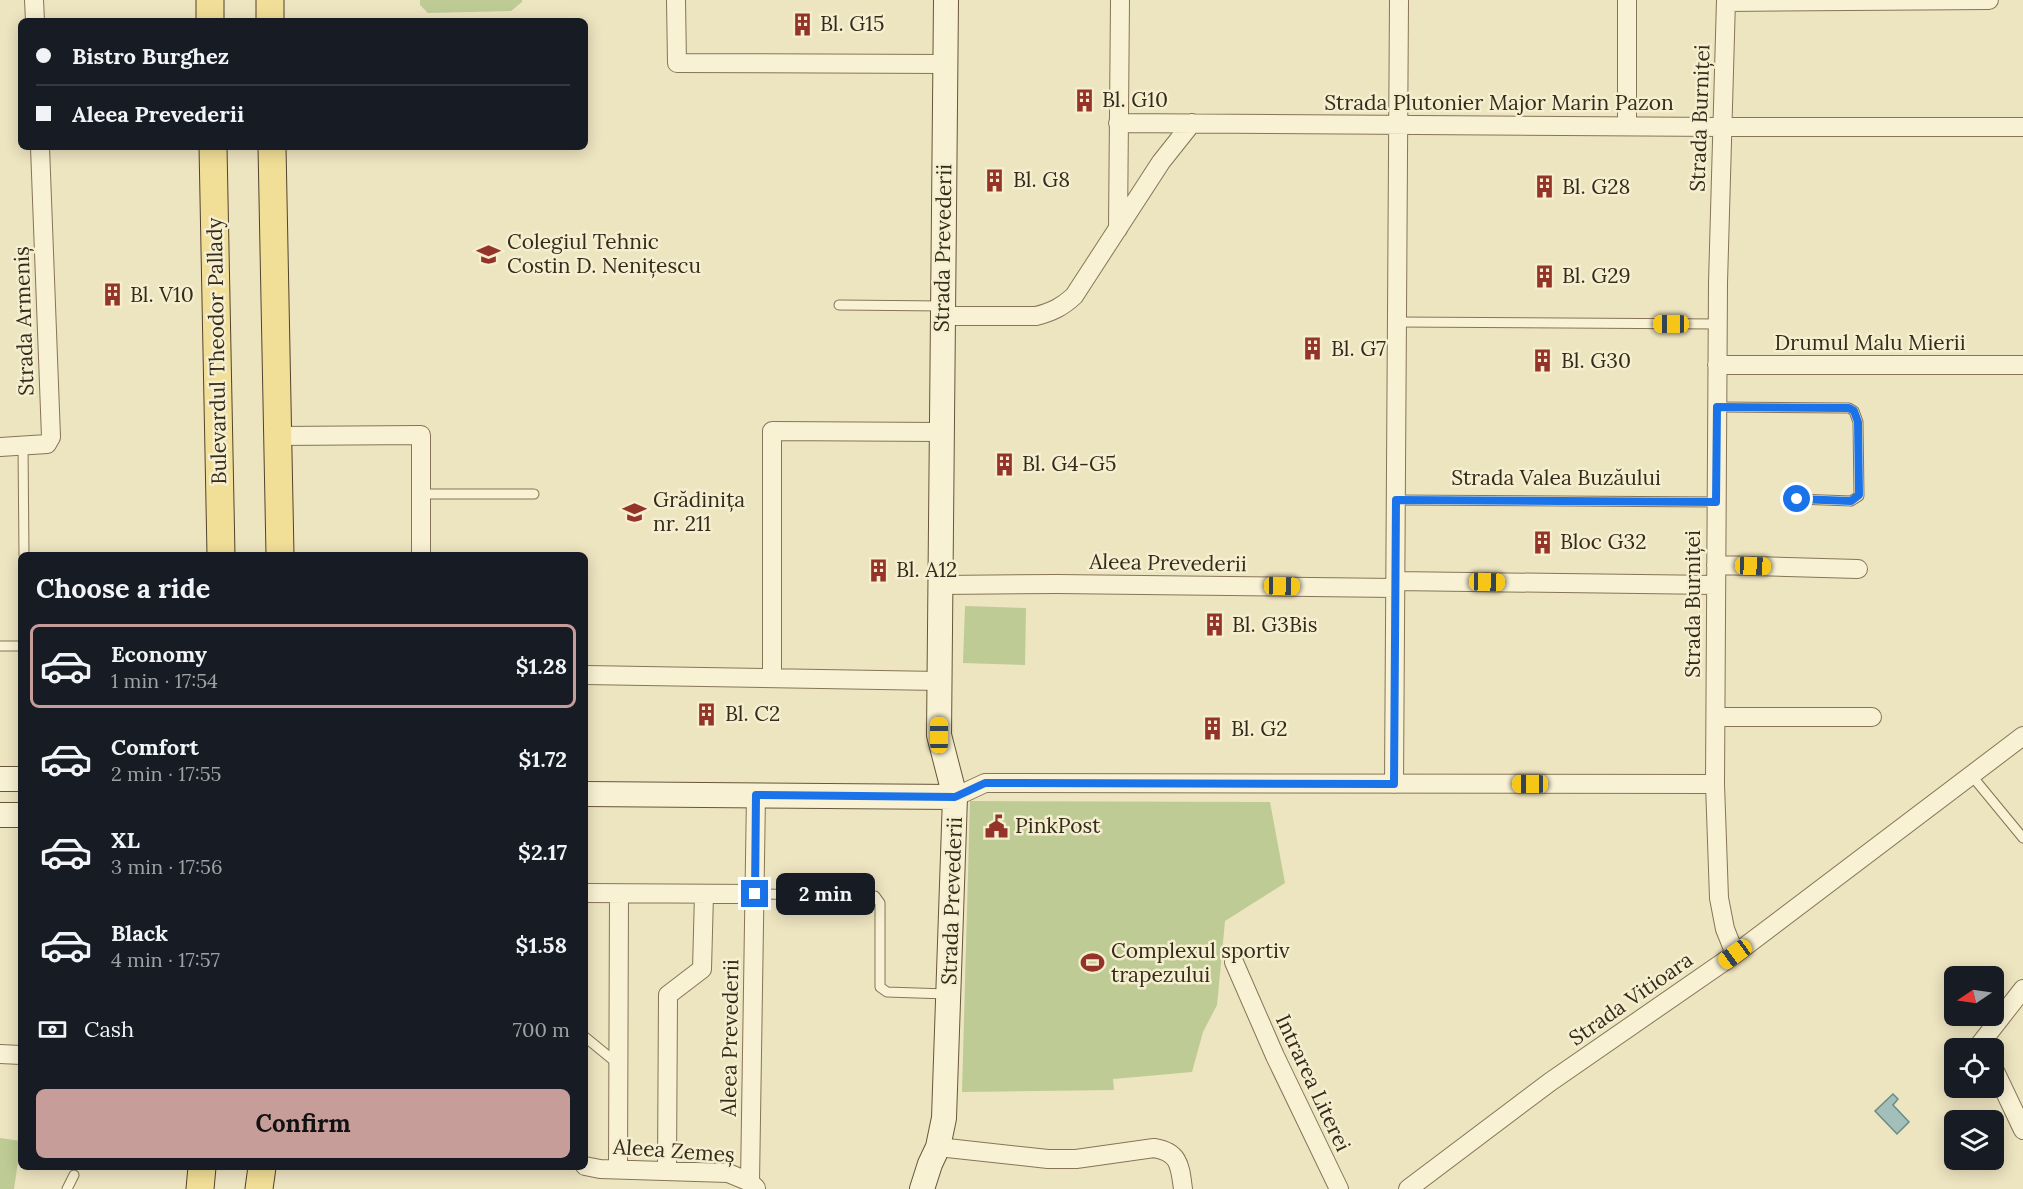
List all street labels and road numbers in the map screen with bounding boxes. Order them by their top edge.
street label: Strada Burniței [1683,44,1716,192]
street label: Strada Plutonier Major Marin Pazon [1324,89,1674,116]
street label: Strada Prevederii [928,164,957,332]
street label: Bulevardul Theodor Pallady [201,217,232,485]
street label: Strada Armeniș [7,246,40,396]
street label: Drumul Malu Mierii [1774,329,1966,356]
street label: Strada Valea Buzăului [1451,464,1661,491]
street label: Strada Burniței [1679,530,1706,678]
street label: Aleea Prevederii [1088,548,1247,577]
street label: Strada Prevederii [935,816,968,986]
street label: Strada Vitioara [1563,946,1698,1051]
street label: Aleea Prevederii [715,959,744,1118]
street label: Intrarea Literei [1270,1010,1357,1156]
street label: Aleea Zemeș [611,1133,736,1168]

